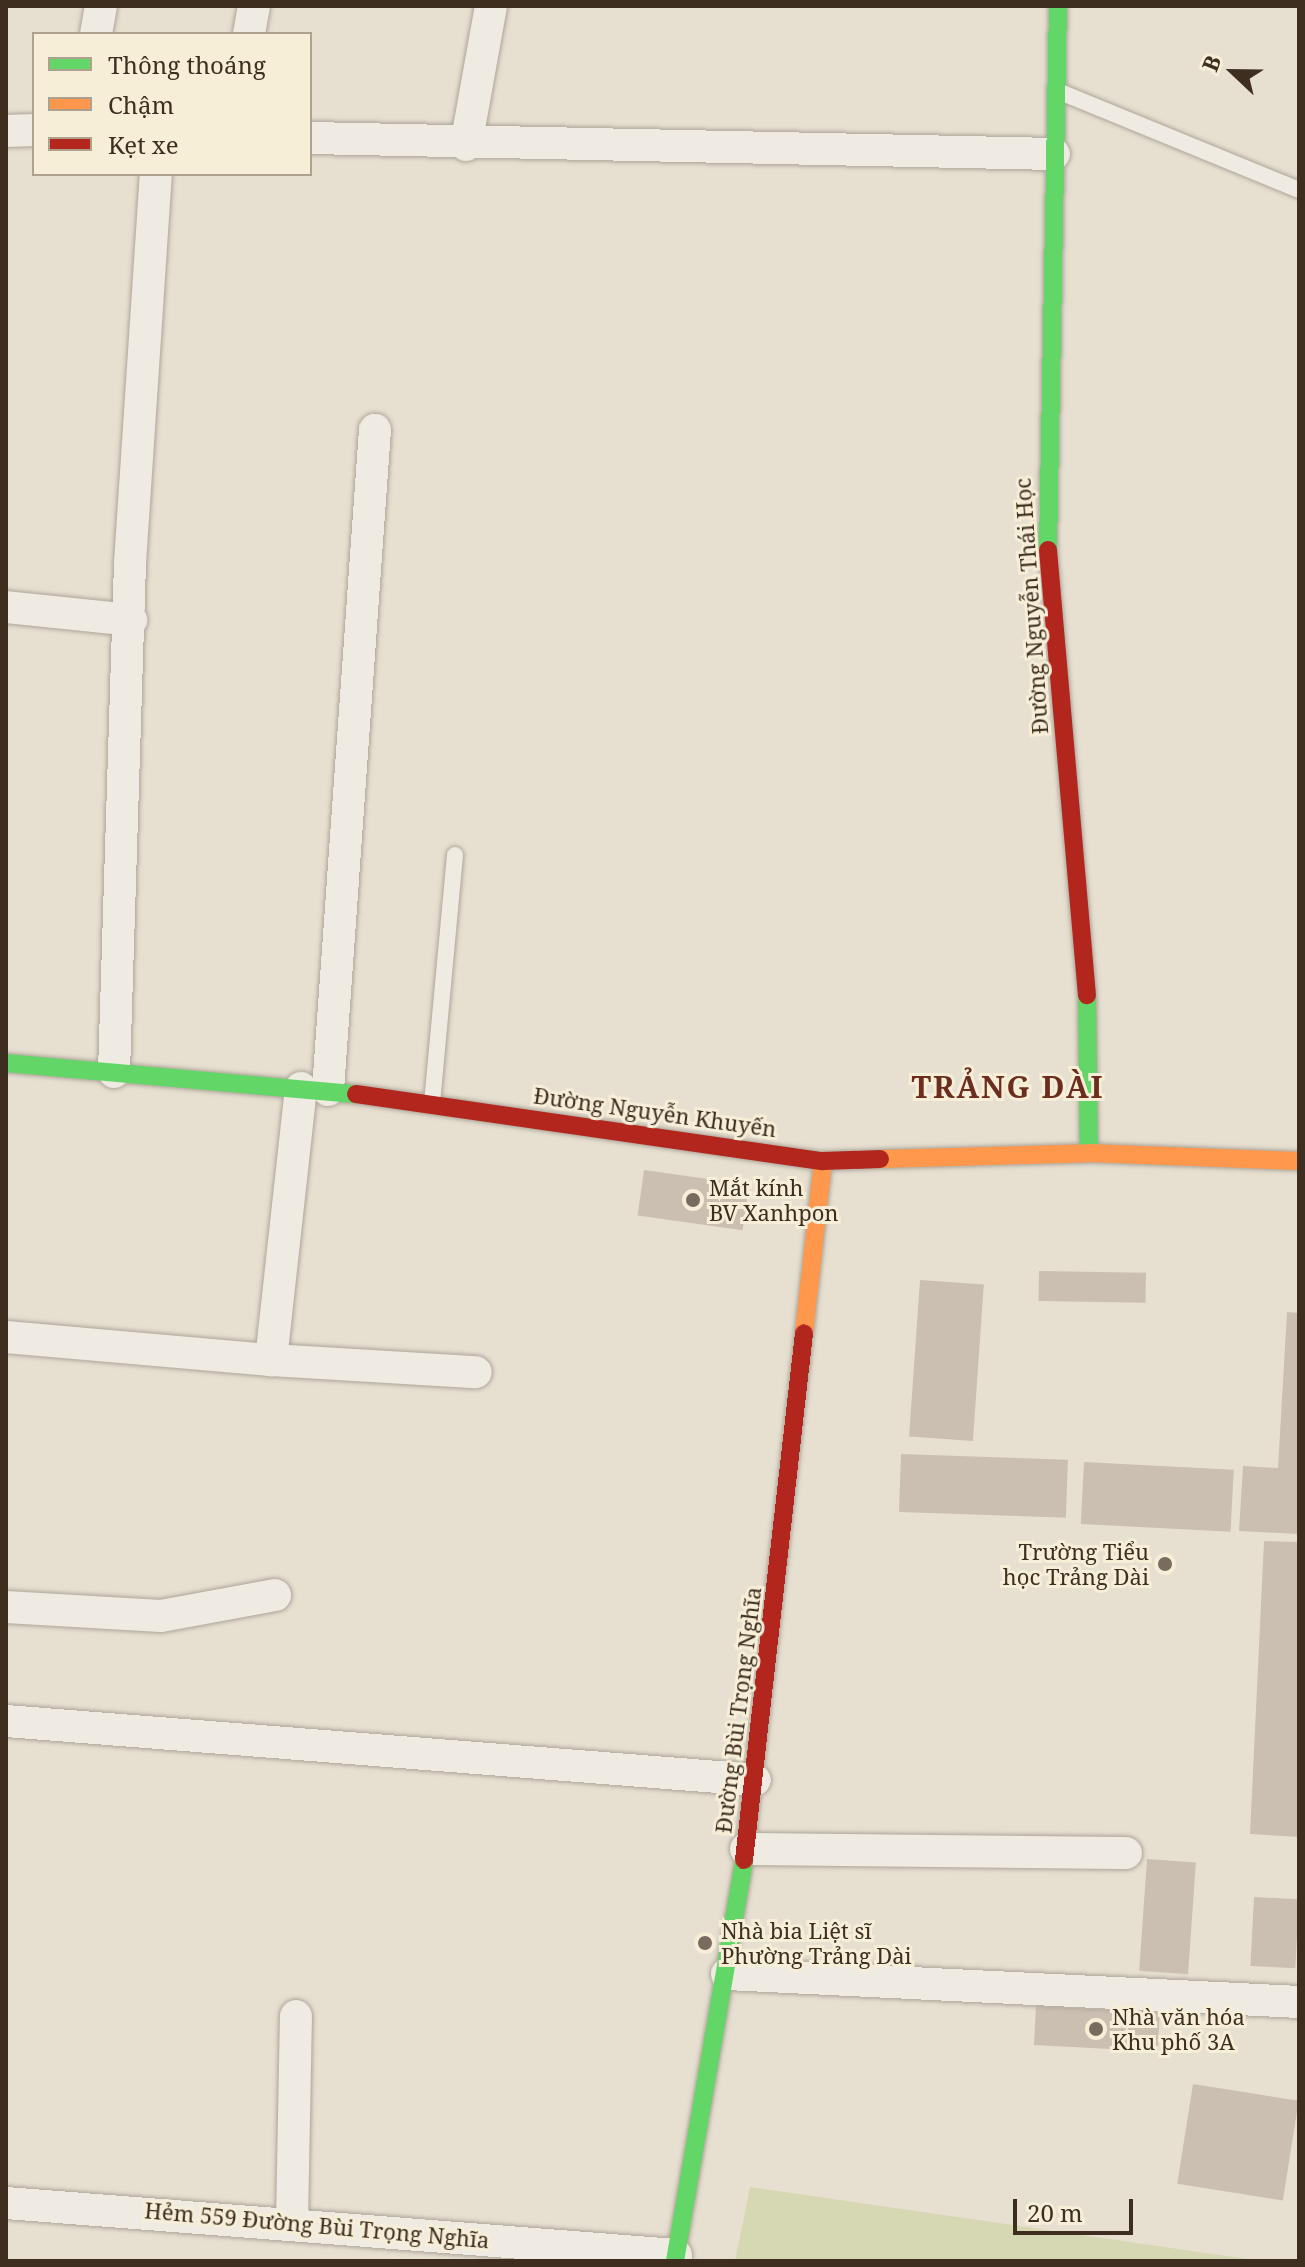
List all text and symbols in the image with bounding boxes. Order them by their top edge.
legend [32,32,312,176]
north arrow [1193,32,1273,112]
text: Thông thoáng [108,48,266,81]
text: B [1194,51,1227,75]
text: Chậm [108,88,174,121]
text: Kẹt xe [108,128,179,161]
street label: Đường Nguyễn Thái Học [1009,477,1053,735]
district label: TRẢNG DÀI [911,1069,1105,1105]
street label: Đường Nguyễn Khuyến [532,1082,778,1142]
place label: Mắt kính BV Xanhpon [709,1174,839,1226]
marker: Mắt kính BV Xanhpon [684,1191,702,1209]
place label: Trường Tiểu học Trảng Dài [1003,1538,1149,1590]
marker: Trường Tiểu học Trảng Dài [1156,1555,1174,1573]
street label: Đường Bùi Trọng Nghĩa [710,1585,766,1835]
place label: Nhà bia Liệt sĩ Phường Trảng Dài [721,1917,912,1968]
marker: Nhà bia Liệt sĩ Phường Trảng Dài [696,1934,714,1952]
place label: Nhà văn hóa Khu phố 3A [1112,2003,1245,2054]
marker: Nhà văn hóa Khu phố 3A [1087,2020,1105,2038]
scale bar [1017,2183,1137,2233]
text: 20 m [1027,2196,1083,2229]
street label: Hẻm 559 Đường Bùi Trọng Nghĩa [143,2197,491,2253]

